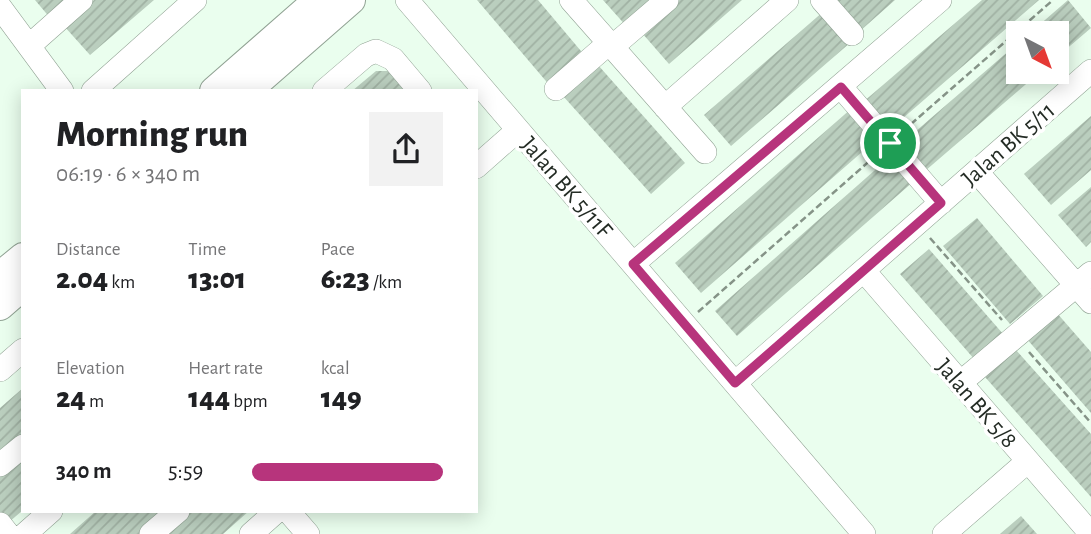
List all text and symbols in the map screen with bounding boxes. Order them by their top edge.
north arrow [1006,21,1069,84]
map controls [1006,21,1069,84]
street label: Jalan BK 5/11 [958,98,1060,191]
button: share [369,112,443,186]
pin [860,113,920,173]
text: Morning run [56,116,248,154]
icon: arrive [871,124,909,162]
street label: Jalan BK 5/11F [516,133,617,243]
text: 06:19 · 6 × 340 m [56,163,200,186]
text: Distance [56,240,120,259]
text: Time [188,240,226,259]
text: Pace [321,240,355,259]
text: 2.04 [56,264,108,294]
text: 13:01 [188,264,246,294]
text: 6:23 [321,264,370,294]
text: km [108,273,135,292]
text: /km [370,273,402,292]
street label: Jalan BK 5/8 [931,354,1021,453]
text: Elevation [56,359,125,378]
text: Heart rate [188,359,263,378]
text: kcal [321,359,350,378]
text: 24 [56,383,86,413]
text: 144 [188,383,230,413]
text: 149 [321,383,362,413]
text: m [86,392,104,411]
text: bpm [230,392,268,411]
text: 340 m [56,460,112,483]
text: 5:59 [168,460,203,483]

